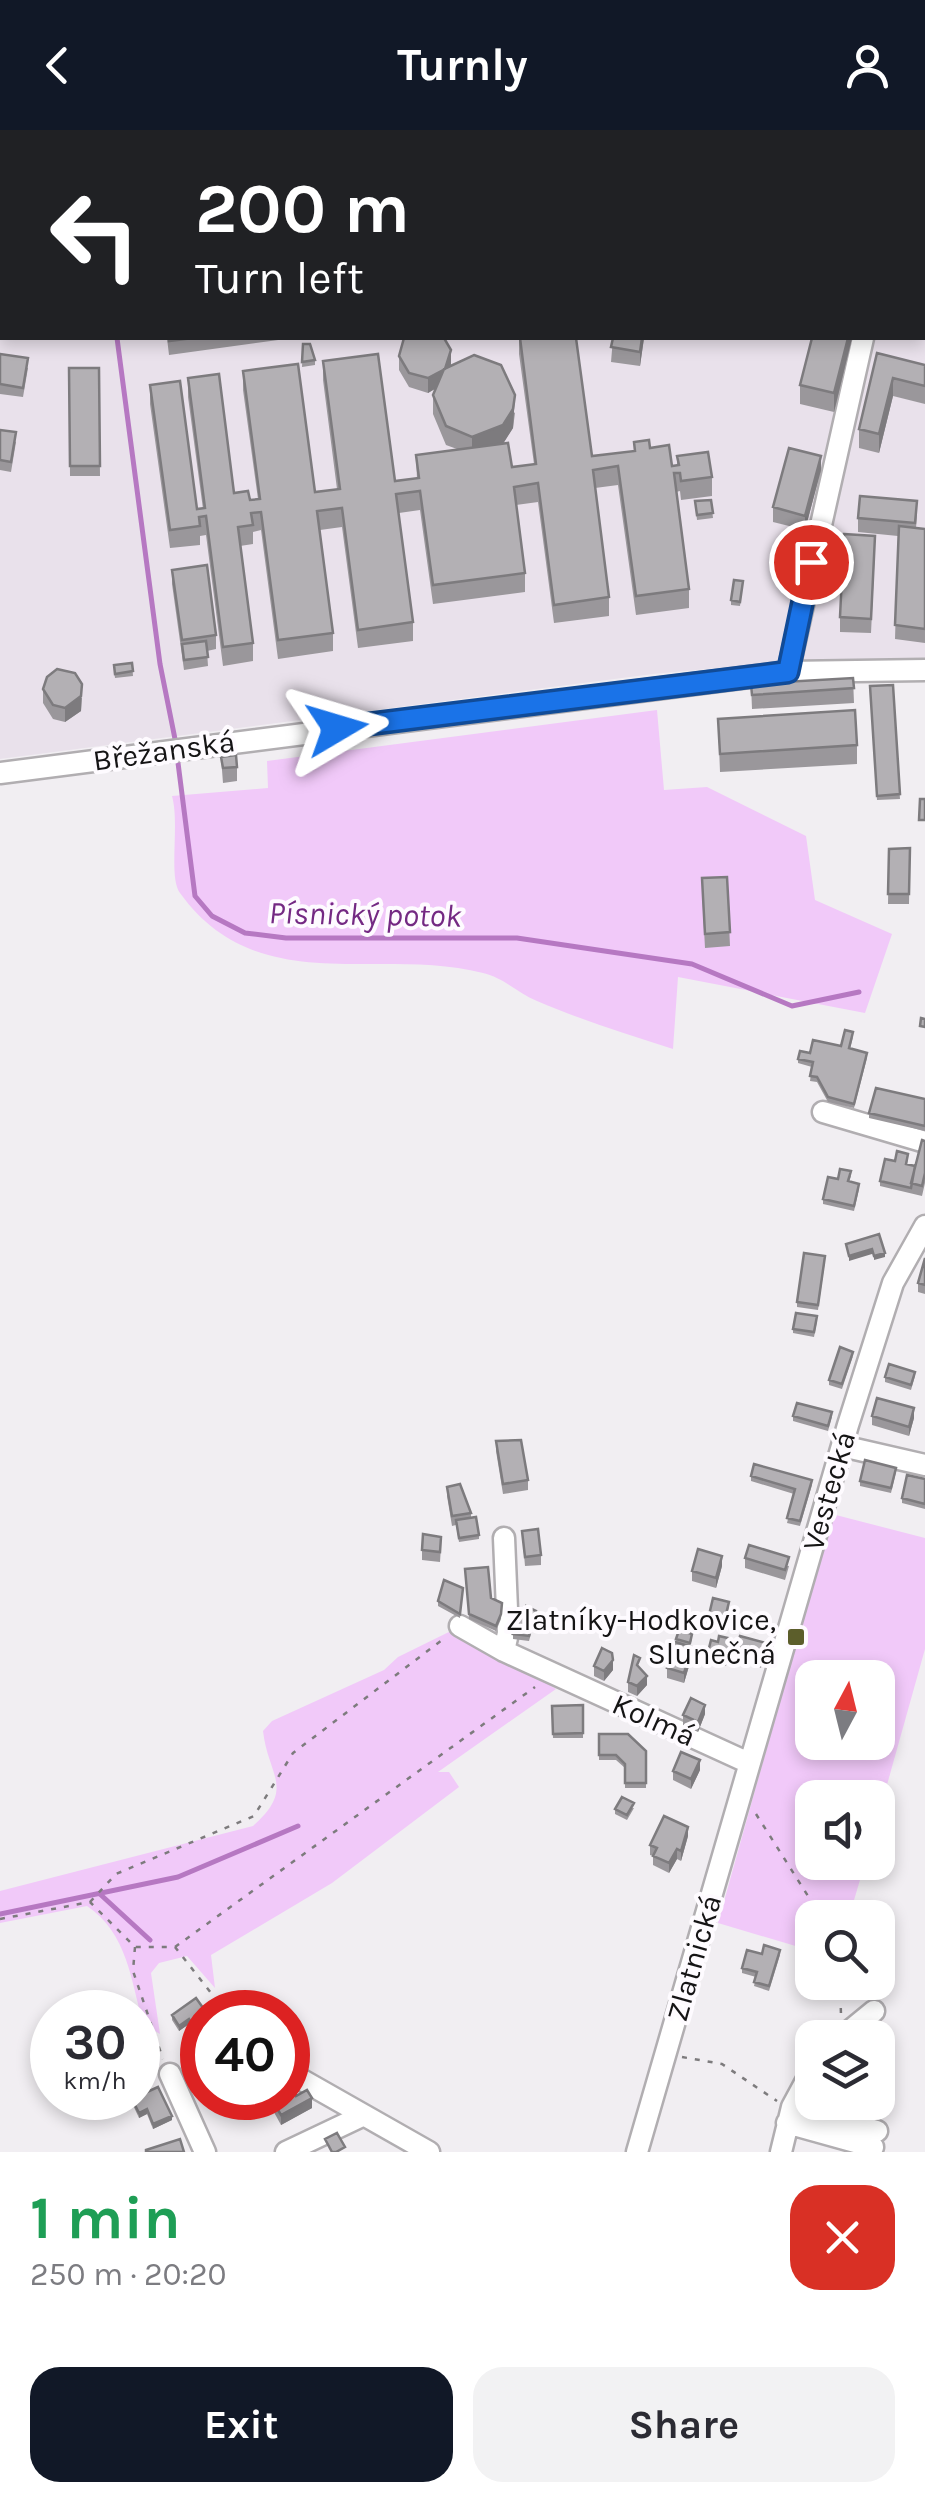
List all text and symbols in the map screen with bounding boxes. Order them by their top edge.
icon: back [30,38,85,93]
icon: person [840,38,895,93]
text: Turnly [397,39,528,91]
text: 200 m [195,168,410,250]
icon: left [30,170,160,300]
text: Turn left [195,252,364,304]
pin [769,520,854,605]
icon: arrive [784,535,839,590]
position arrow [285,676,389,780]
street label: Břežanská [91,723,237,779]
water label: Písnický potok [268,894,462,935]
street label: Vestecká [795,1427,863,1555]
place label: Zlatníky-Hodkovice, Slunečná [505,1602,776,1672]
marker: Zlatníky-Hodkovice, Slunečná [785,1626,807,1648]
north arrow [795,1660,895,1760]
map controls [795,1660,895,2120]
street label: Kolmá [607,1686,701,1754]
button: sound [795,1780,895,1880]
street label: Zlatnická [659,1891,729,2025]
button: search [795,1900,895,2000]
speed limit sign: 40 [180,1990,310,2120]
text: 30 [64,2013,126,2072]
button: layers [795,2020,895,2120]
text: km/h [63,2066,127,2095]
text: 1 min [30,2183,181,2253]
button: close [790,2185,895,2290]
text: 250 m · 20:20 [30,2256,227,2293]
button: Exit [30,2367,453,2482]
button: Share [473,2367,895,2482]

